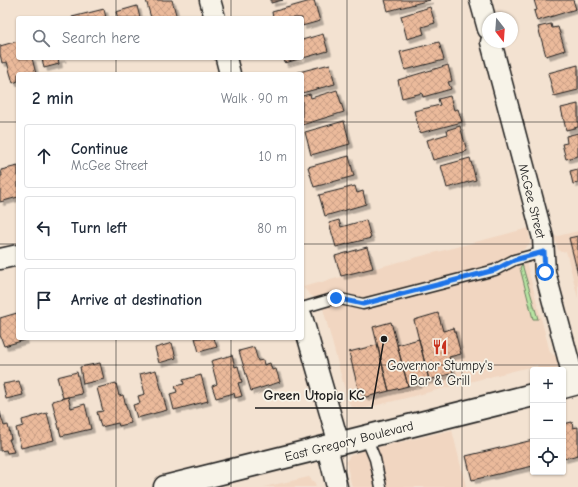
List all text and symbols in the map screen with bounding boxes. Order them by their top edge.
north arrow [482,12,518,48]
search box [16,16,304,60]
icon: search [30,27,52,49]
text: Search here [62,29,140,47]
text: 2 min [32,89,73,108]
text: Walk · 90 m [221,91,288,106]
text: Continue [71,140,128,158]
icon: ahead [33,145,55,167]
text: 10 m [259,149,287,164]
text: McGee Street [71,158,147,173]
street label: McGee Street [515,162,549,241]
icon: left [33,217,55,239]
text: Turn left [71,219,127,237]
text: 80 m [257,221,287,236]
route start [536,263,554,281]
icon: arrive [33,289,55,311]
route end [327,289,345,307]
text: Arrive at destination [71,291,202,309]
restaurant icon: Governor Stumpy's Bar & Grill [431,338,449,356]
place label: Governor Stumpy's Bar & Grill [387,358,493,388]
map controls [530,367,566,475]
button: + [530,367,566,403]
callout: Green Utopia KC [255,382,372,408]
text: Green Utopia KC [264,387,365,404]
button: − [530,403,566,439]
street label: East Gregory Boulevard [283,418,415,464]
button: locate [530,439,566,475]

